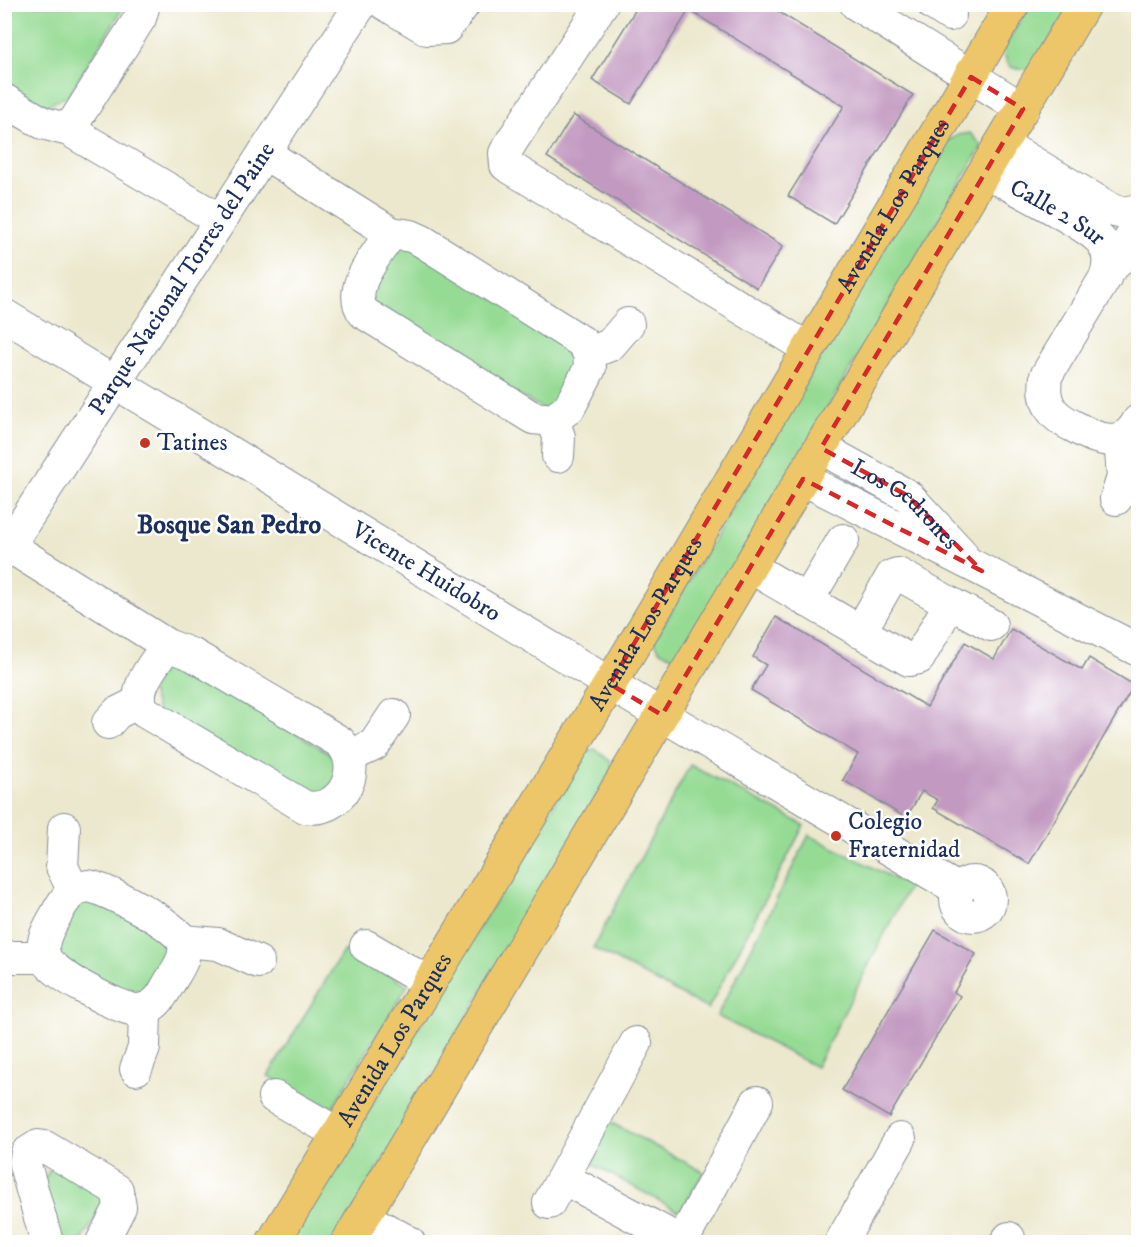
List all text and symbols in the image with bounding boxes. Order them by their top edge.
street label: Avenida Los Parques [830,113,957,298]
street label: Parque Nacional Torres del Paine [83,137,282,421]
street label: Calle 2 Sur [1004,173,1112,252]
place label: Tatines [157,428,228,458]
marker: Tatines [138,436,152,450]
street label: Los Cedrones [846,452,965,556]
district label: Bosque San Pedro [137,509,321,542]
street label: Vicente Huidobro [345,514,506,629]
street label: Avenida Los Parques [582,531,710,716]
place label: Colegio Fraternidad [848,807,960,865]
marker: Colegio Fraternidad [829,829,843,843]
street label: Avenida Los Parques [331,948,459,1132]

